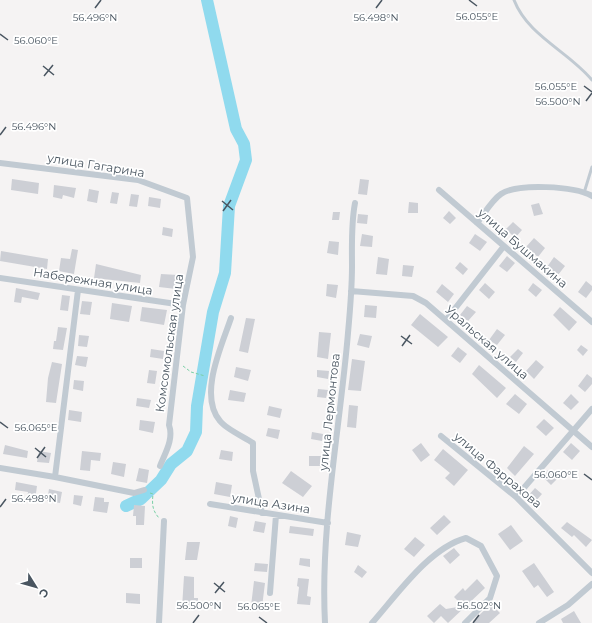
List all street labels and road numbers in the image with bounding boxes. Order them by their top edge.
street label: улица Гагарина [45,150,146,180]
street label: улица Бушмакина [474,204,571,291]
street label: Набережная улица [32,264,154,298]
street label: Комсомольская улица [152,273,186,413]
street label: Уральская улица [442,302,532,382]
street label: улица Лермонтова [315,352,343,473]
street label: улица Фаррахова [450,428,545,511]
street label: улица Азина [230,489,311,517]

